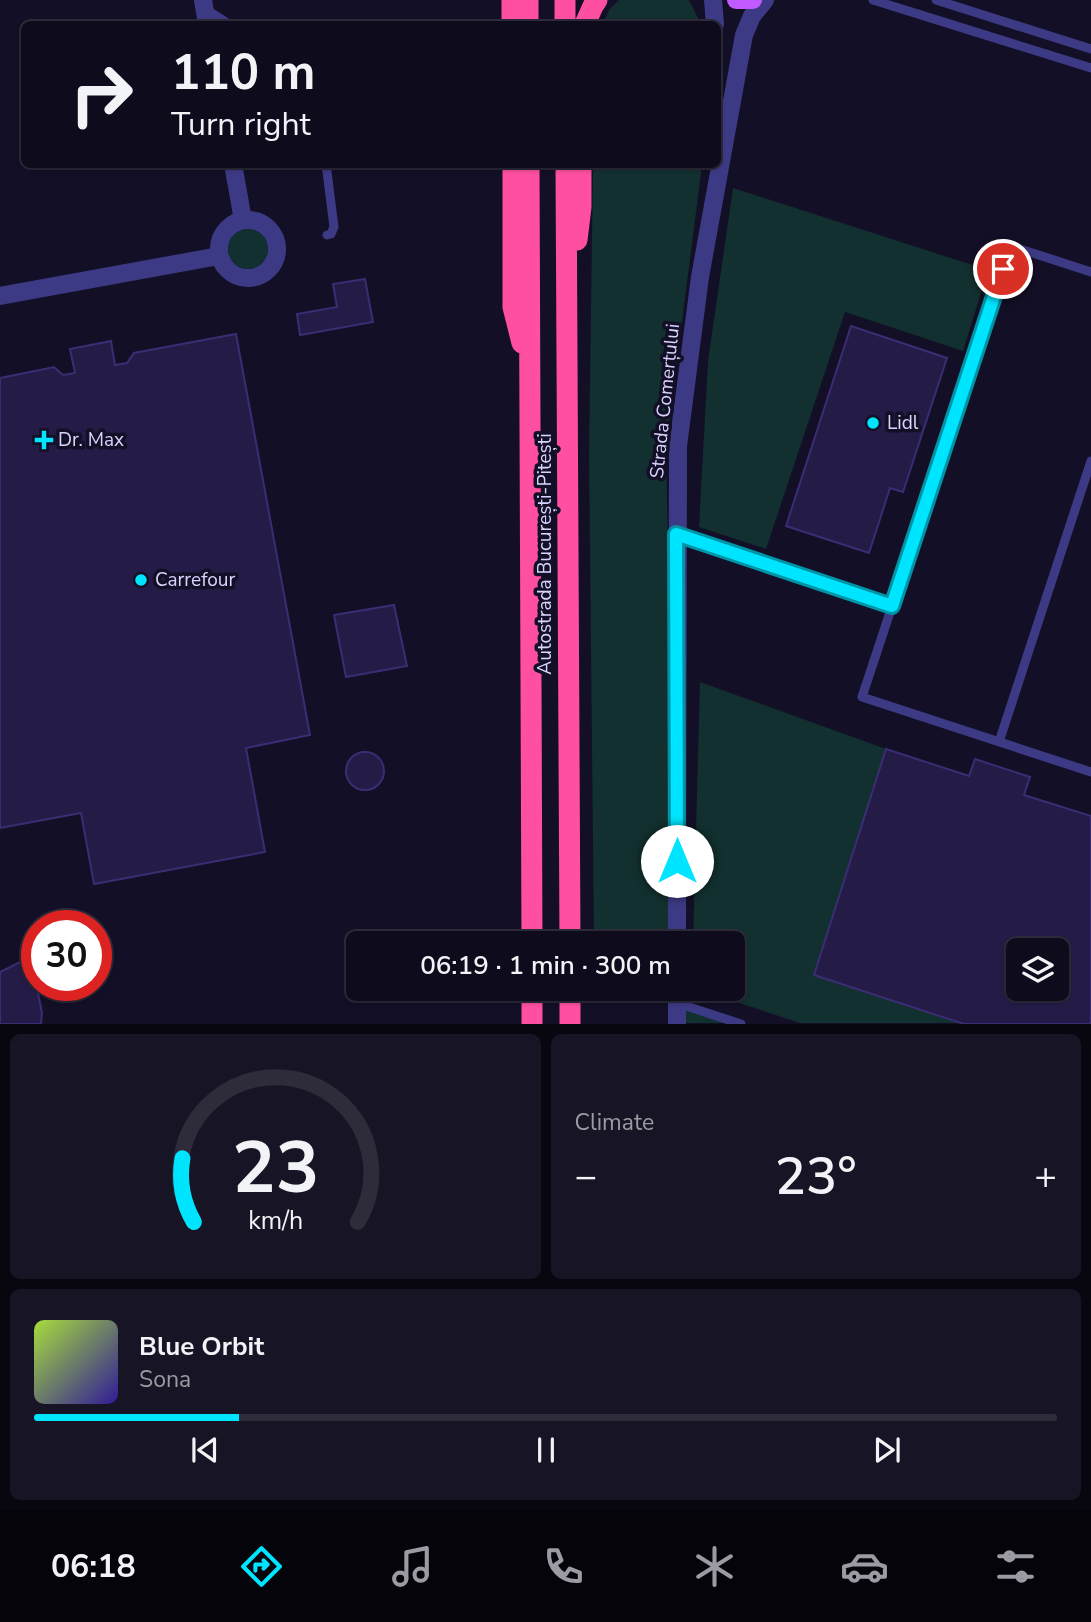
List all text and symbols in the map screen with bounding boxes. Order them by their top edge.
text: 110 m [171,39,315,106]
icon: right [56,49,147,140]
text: Turn right [171,103,311,146]
pin [973,239,1033,299]
icon: arrive [984,250,1022,288]
street label: Strada Comerțului [644,322,686,480]
place label: Lidl [887,410,919,436]
marker: Lidl [865,415,881,431]
place label: Dr. Max [58,427,124,453]
marker: Dr. Max [36,432,52,448]
street label: Autostrada București-Pitești [532,433,558,675]
place label: Carrefour [155,567,235,593]
marker: Carrefour [133,572,149,588]
position arrow [640,824,714,898]
speed limit sign: 30 [21,910,112,1001]
map controls [1006,938,1069,1001]
button: layers [1006,938,1069,1001]
text: 06:19 · 1 min · 300 m [420,948,671,983]
text: Climate [575,1107,654,1138]
text: 23 [232,1119,319,1219]
text: 23° [775,1141,857,1212]
text: − [575,1151,597,1202]
text: + [1034,1151,1057,1202]
text: km/h [248,1204,303,1238]
text: Blue Orbit [139,1329,264,1364]
text: Sona [139,1364,191,1395]
icon: previous [186,1431,224,1469]
icon: pause [527,1431,565,1469]
icon: next [868,1431,906,1469]
icon: directions [237,1542,286,1591]
icon: music [388,1542,437,1591]
icon: phone [539,1542,588,1591]
icon: climate [690,1542,739,1591]
icon: car [840,1542,889,1591]
icon: filters [991,1542,1040,1591]
text: 06:18 [51,1545,136,1588]

